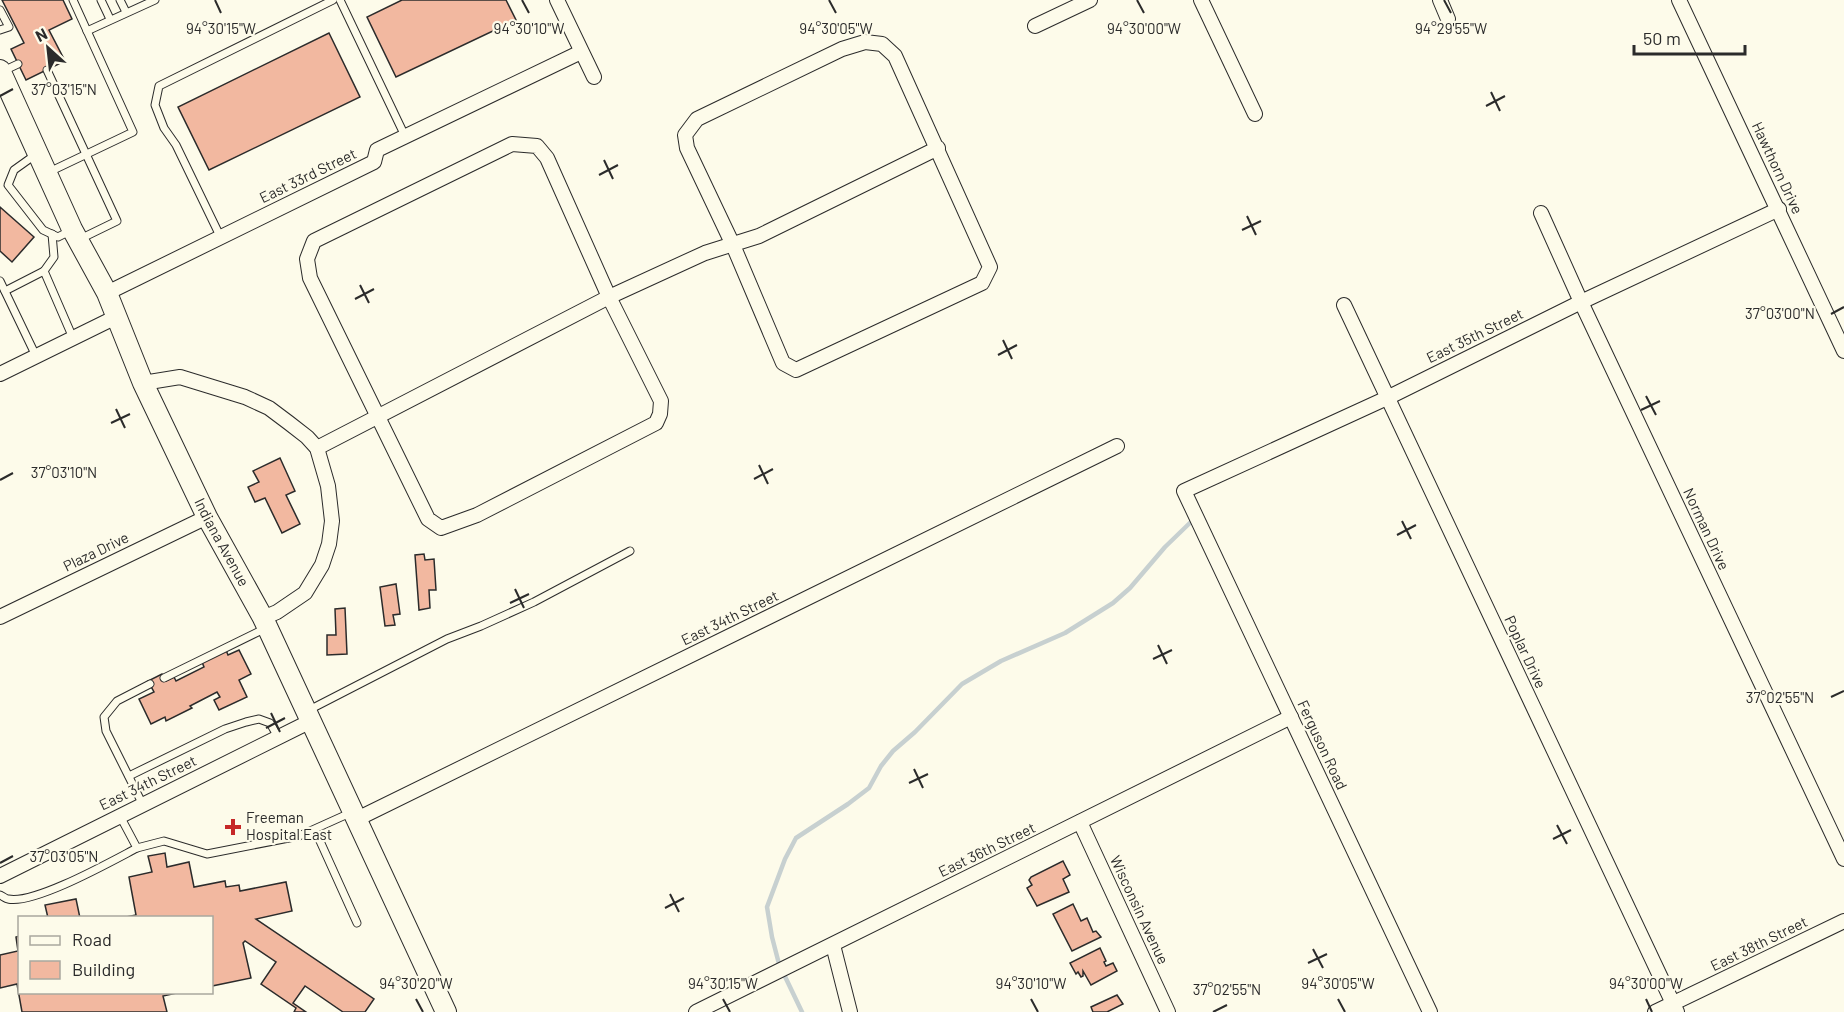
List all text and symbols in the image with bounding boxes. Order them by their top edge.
north arrow [18,18,78,78]
scale bar [1634,18,1745,56]
text: 94°30'15"W [186,19,256,37]
text: 94°30'10"W [494,19,564,37]
text: 94°30'05"W [799,19,873,37]
text: 94°30'00"W [1107,19,1181,37]
text: 94°29'55"W [1415,19,1487,37]
text: N [32,23,50,45]
text: 50 m [1643,27,1681,49]
text: 37°03'15"N [31,80,97,98]
street label: Hawthorn Drive [1749,119,1807,217]
street label: East 33rd Street [256,144,359,206]
street label: East 35th Street [1423,304,1526,366]
text: 37°03'00"N [1745,304,1815,322]
text: 37°03'10"N [31,463,97,481]
street label: Norman Drive [1680,485,1734,572]
street label: Indiana Avenue [191,495,254,589]
street label: Plaza Drive [60,528,131,575]
street label: East 34th Street [678,586,781,648]
street label: Poplar Drive [1501,612,1551,691]
text: 37°02'55"N [1746,688,1814,706]
street label: Ferguson Road [1294,697,1352,792]
street label: East 34th Street [96,751,199,813]
place label: Freeman Hospital East [246,808,332,843]
marker: Freeman Hospital East [224,818,242,836]
street label: East 36th Street [935,818,1038,880]
text: 37°03'05"N [30,847,99,865]
street label: Wisconsin Avenue [1107,852,1173,967]
street label: East 38th Street [1707,912,1810,974]
legend [18,916,213,994]
text: Road [72,928,112,950]
text: Building [72,958,135,980]
text: 94°30'20"W [379,974,453,992]
text: 94°30'15"W [688,974,758,992]
text: 94°30'10"W [996,974,1066,992]
text: 94°30'05"W [1301,974,1375,992]
text: 94°30'00"W [1609,974,1683,992]
text: 37°02'55"N [1193,980,1261,998]

